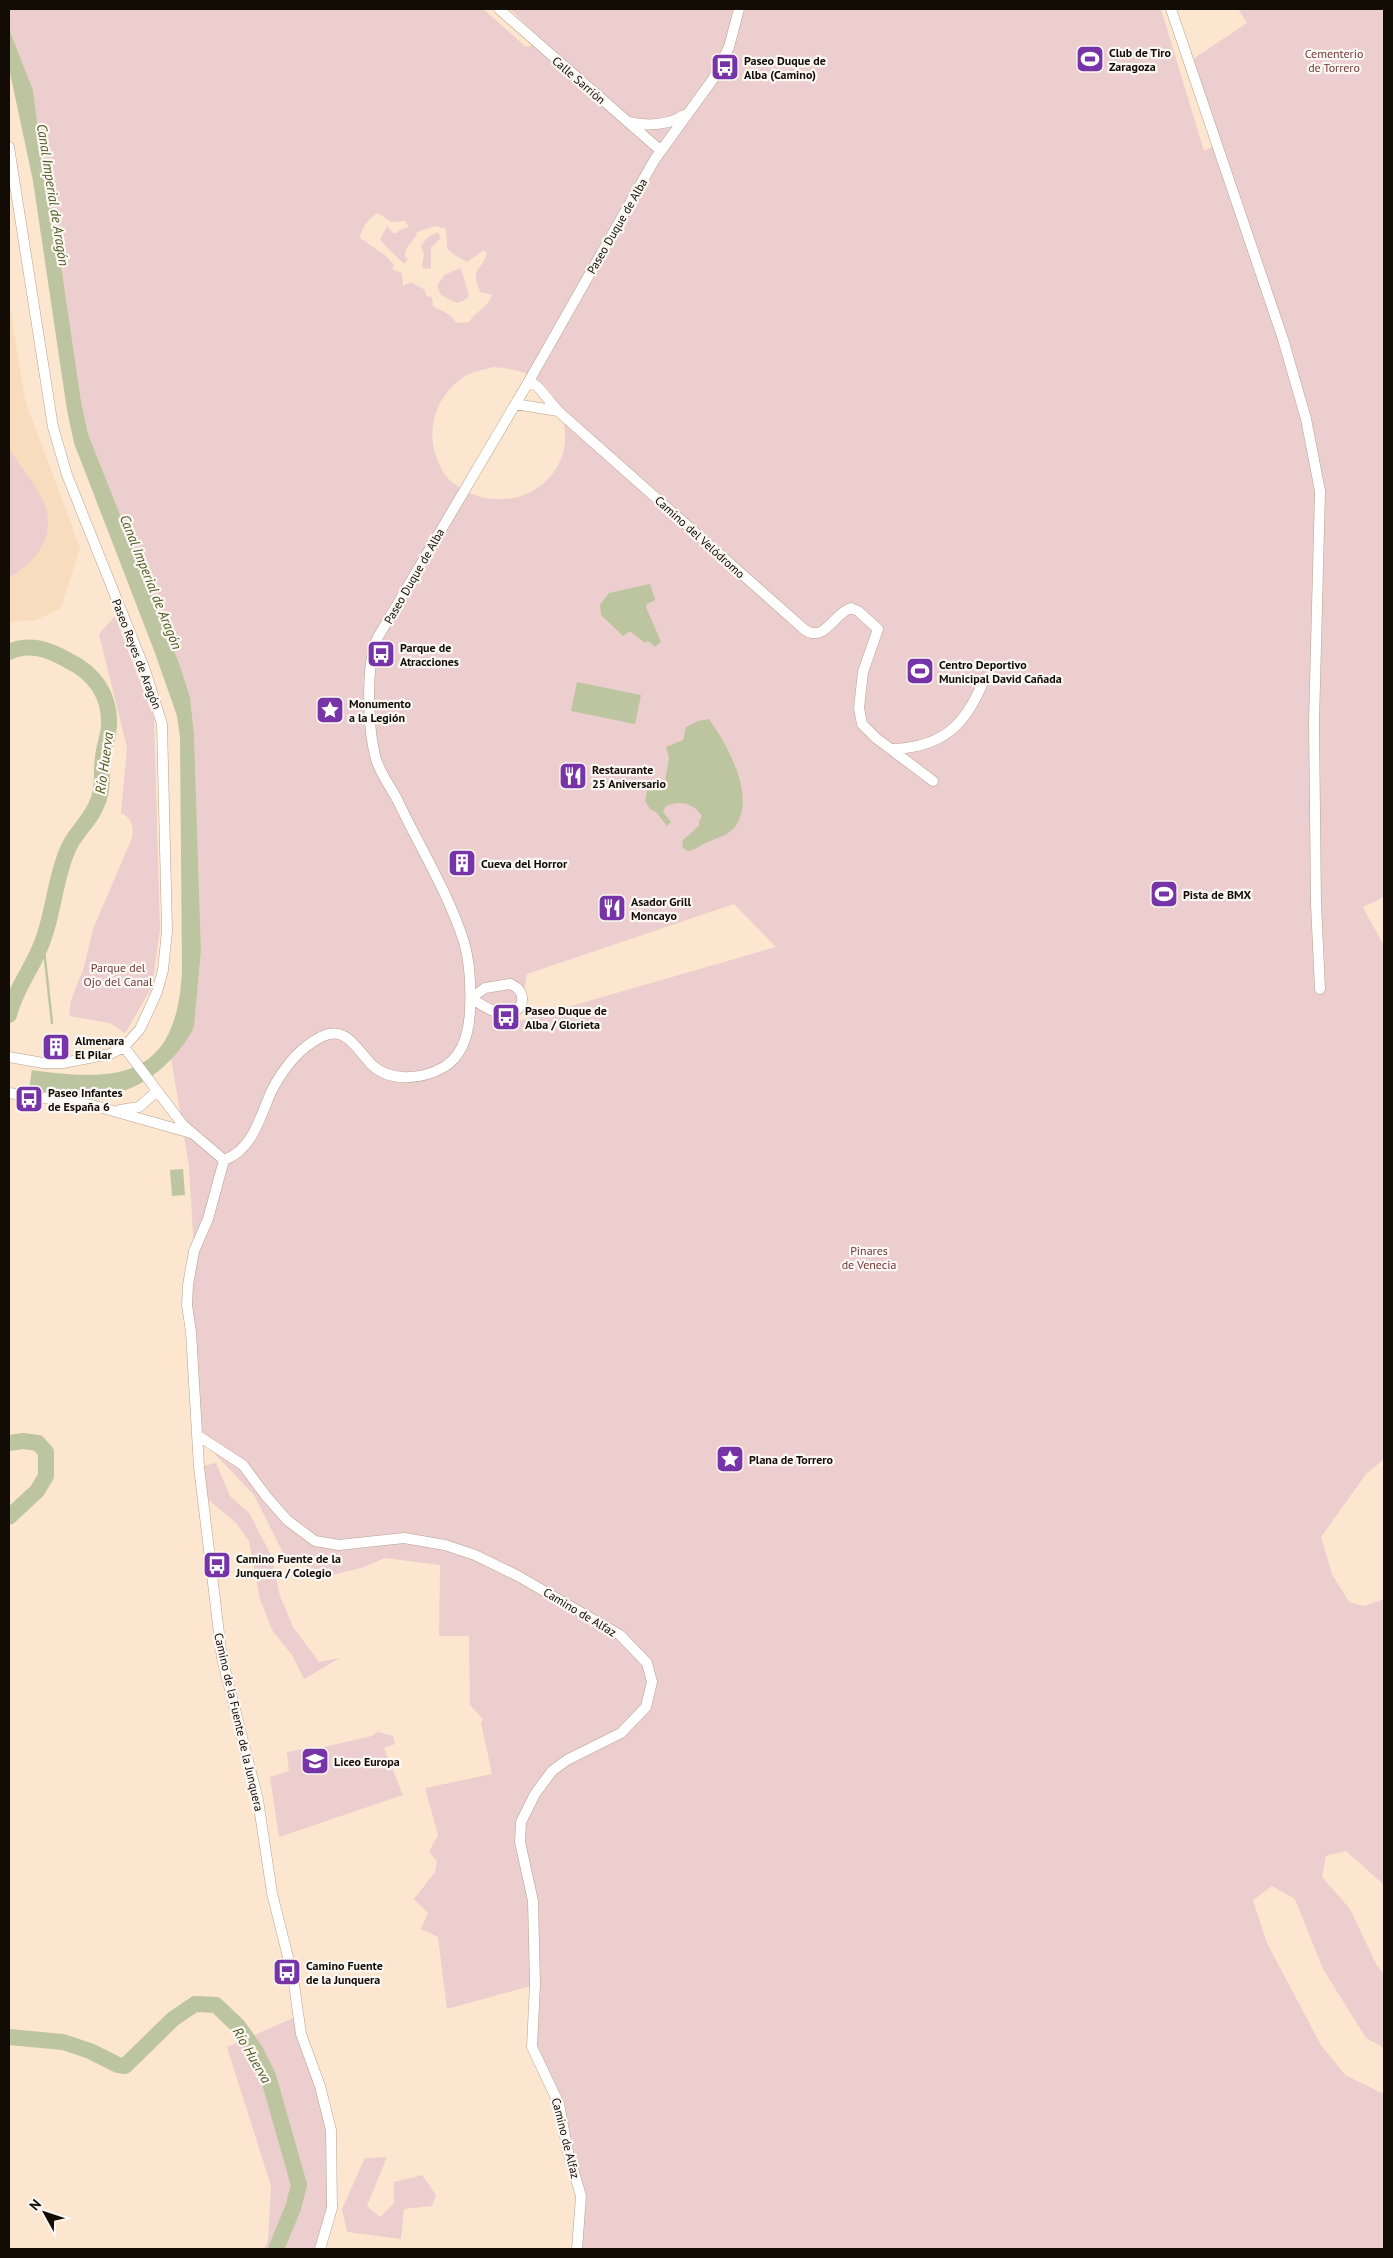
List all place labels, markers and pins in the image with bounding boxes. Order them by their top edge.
sports icon: Club de Tiro Zaragoza [1075,44,1105,74]
place label: Club de Tiro Zaragoza [1109,45,1172,74]
bus stop icon: Paseo Duque de Alba (Camino) [710,52,740,82]
place label: Paseo Duque de Alba (Camino) [744,53,826,82]
bus stop icon: Parque de Atracciones [366,639,396,669]
place label: Parque de Atracciones [400,640,459,669]
sports icon: Centro Deportivo Municipal David Cañada [905,656,935,686]
place label: Centro Deportivo Municipal David Cañada [939,657,1062,686]
place icon: Monumento a la Legión [315,695,345,725]
place label: Monumento a la Legión [349,696,411,725]
restaurant icon: Restaurante 25 Aniversario [558,761,588,791]
place label: Restaurante 25 Aniversario [592,762,667,791]
building icon: Cueva del Horror [447,848,477,878]
place label: Cueva del Horror [481,856,568,871]
sports icon: Pista de BMX [1149,879,1179,909]
place label: Pista de BMX [1183,887,1252,902]
restaurant icon: Asador Grill Moncayo [597,893,627,923]
place label: Asador Grill Moncayo [631,894,692,923]
bus stop icon: Paseo Duque de Alba / Glorieta [491,1002,521,1032]
place label: Paseo Duque de Alba / Glorieta [525,1003,607,1032]
building icon: Almenara El Pilar [41,1032,71,1062]
place label: Almenara El Pilar [75,1033,124,1062]
bus stop icon: Paseo Infantes de España 6 [14,1084,44,1114]
place label: Paseo Infantes de España 6 [48,1085,123,1114]
place icon: Plana de Torrero [715,1444,745,1474]
place label: Plana de Torrero [749,1452,833,1467]
bus stop icon: Camino Fuente de la Junquera / Colegio [202,1550,232,1580]
place label: Camino Fuente de la Junquera / Colegio [235,1551,341,1580]
school or university icon: Liceo Europa [300,1746,330,1776]
place label: Liceo Europa [334,1754,400,1769]
bus stop icon: Camino Fuente de la Junquera [272,1957,302,1987]
place label: Camino Fuente de la Junquera [306,1958,383,1987]

